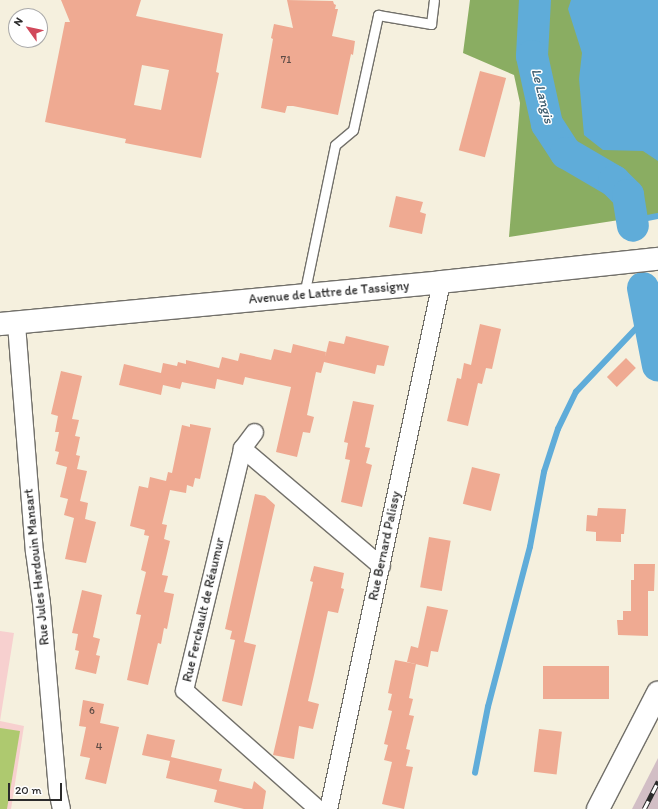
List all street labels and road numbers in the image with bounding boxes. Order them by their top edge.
street label: Avenue de Lattre de Tassigny [248,278,410,308]
street label: Rue Jules Hardouin Mansart [21,488,53,646]
street label: Rue Bernard Palissy [366,490,404,602]
street label: Rue Ferchault de Réaumur [180,537,228,683]

